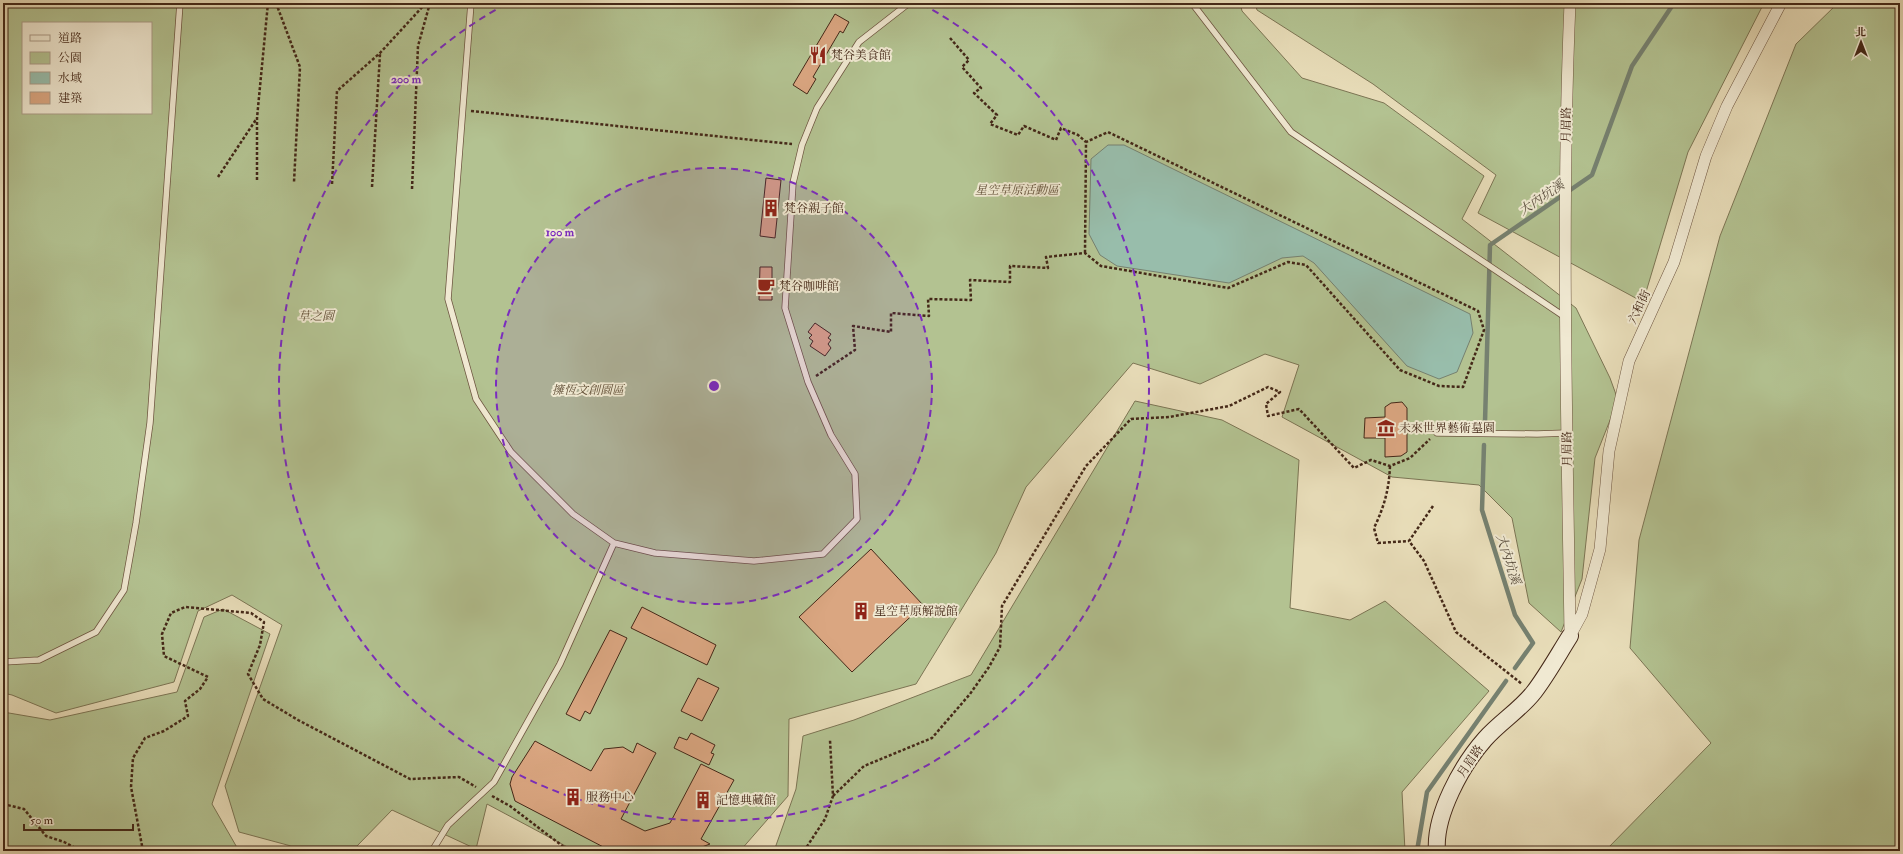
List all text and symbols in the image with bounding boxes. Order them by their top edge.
legend [22,22,152,114]
north arrow [1841,22,1881,62]
text: 北 [1856,26,1867,39]
text: 道路 [58,31,82,46]
restaurant icon: 梵谷美食館 [808,45,828,65]
place label: 梵谷美食館 [831,48,891,63]
text: 公園 [58,51,82,66]
text: 水域 [58,71,82,86]
text: 200 m [391,72,422,87]
text: 建築 [58,91,82,106]
street label: 月眉路 [1559,107,1574,143]
water label: 大內坑溪 [1516,176,1569,219]
park label: 星空草原活動區 [975,183,1061,198]
building icon: 梵谷親子館 [761,198,781,218]
place label: 梵谷親子館 [784,201,844,216]
text: 100 m [546,225,575,240]
cafe icon: 梵谷咖啡館 [756,276,776,296]
place label: 梵谷咖啡館 [779,279,839,294]
street label: 六和街 [1625,287,1654,327]
park label: 草之園 [298,309,336,324]
centre of rings [707,379,721,393]
park label: 擁恆文創園區 [552,383,626,398]
museum icon: 未來世界藝術墓園 [1376,418,1396,438]
place label: 未來世界藝術墓園 [1399,421,1495,436]
street label: 月眉路 [1560,431,1575,467]
water label: 大內坑溪 [1492,532,1524,588]
building icon: 星空草原解說館 [851,601,871,621]
place label: 星空草原解說館 [874,604,958,619]
street label: 月眉路 [1454,742,1487,780]
building icon: 服務中心 [563,787,583,807]
place label: 服務中心 [586,790,634,805]
building icon: 記憶典藏館 [693,790,713,810]
place label: 記憶典藏館 [716,793,776,808]
scale bar [24,806,133,832]
text: 50 m [30,813,54,828]

